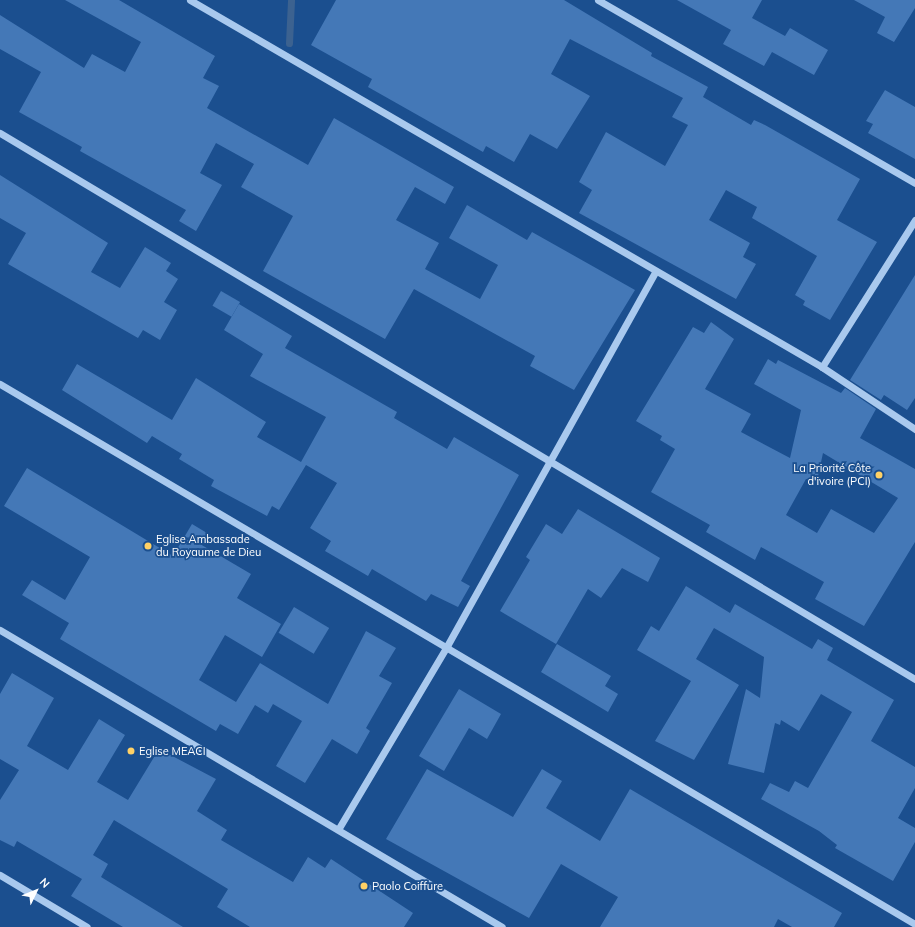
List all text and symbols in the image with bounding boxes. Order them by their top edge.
place label: La Priorité Côte d'ivoire (PCI) [793,462,871,488]
marker: La Priorité Côte d'ivoire (PCI) [874,470,884,480]
place label: Eglise Ambassade du Royaume de Dieu [156,533,261,559]
marker: Eglise Ambassade du Royaume de Dieu [143,541,153,551]
place label: Eglise MEACI [139,744,206,758]
marker: Eglise MEACI [126,746,136,756]
north arrow [16,871,56,911]
text: N [37,875,53,891]
place label: Paolo Coiffure [372,879,443,893]
marker: Paolo Coiffure [359,881,369,891]

